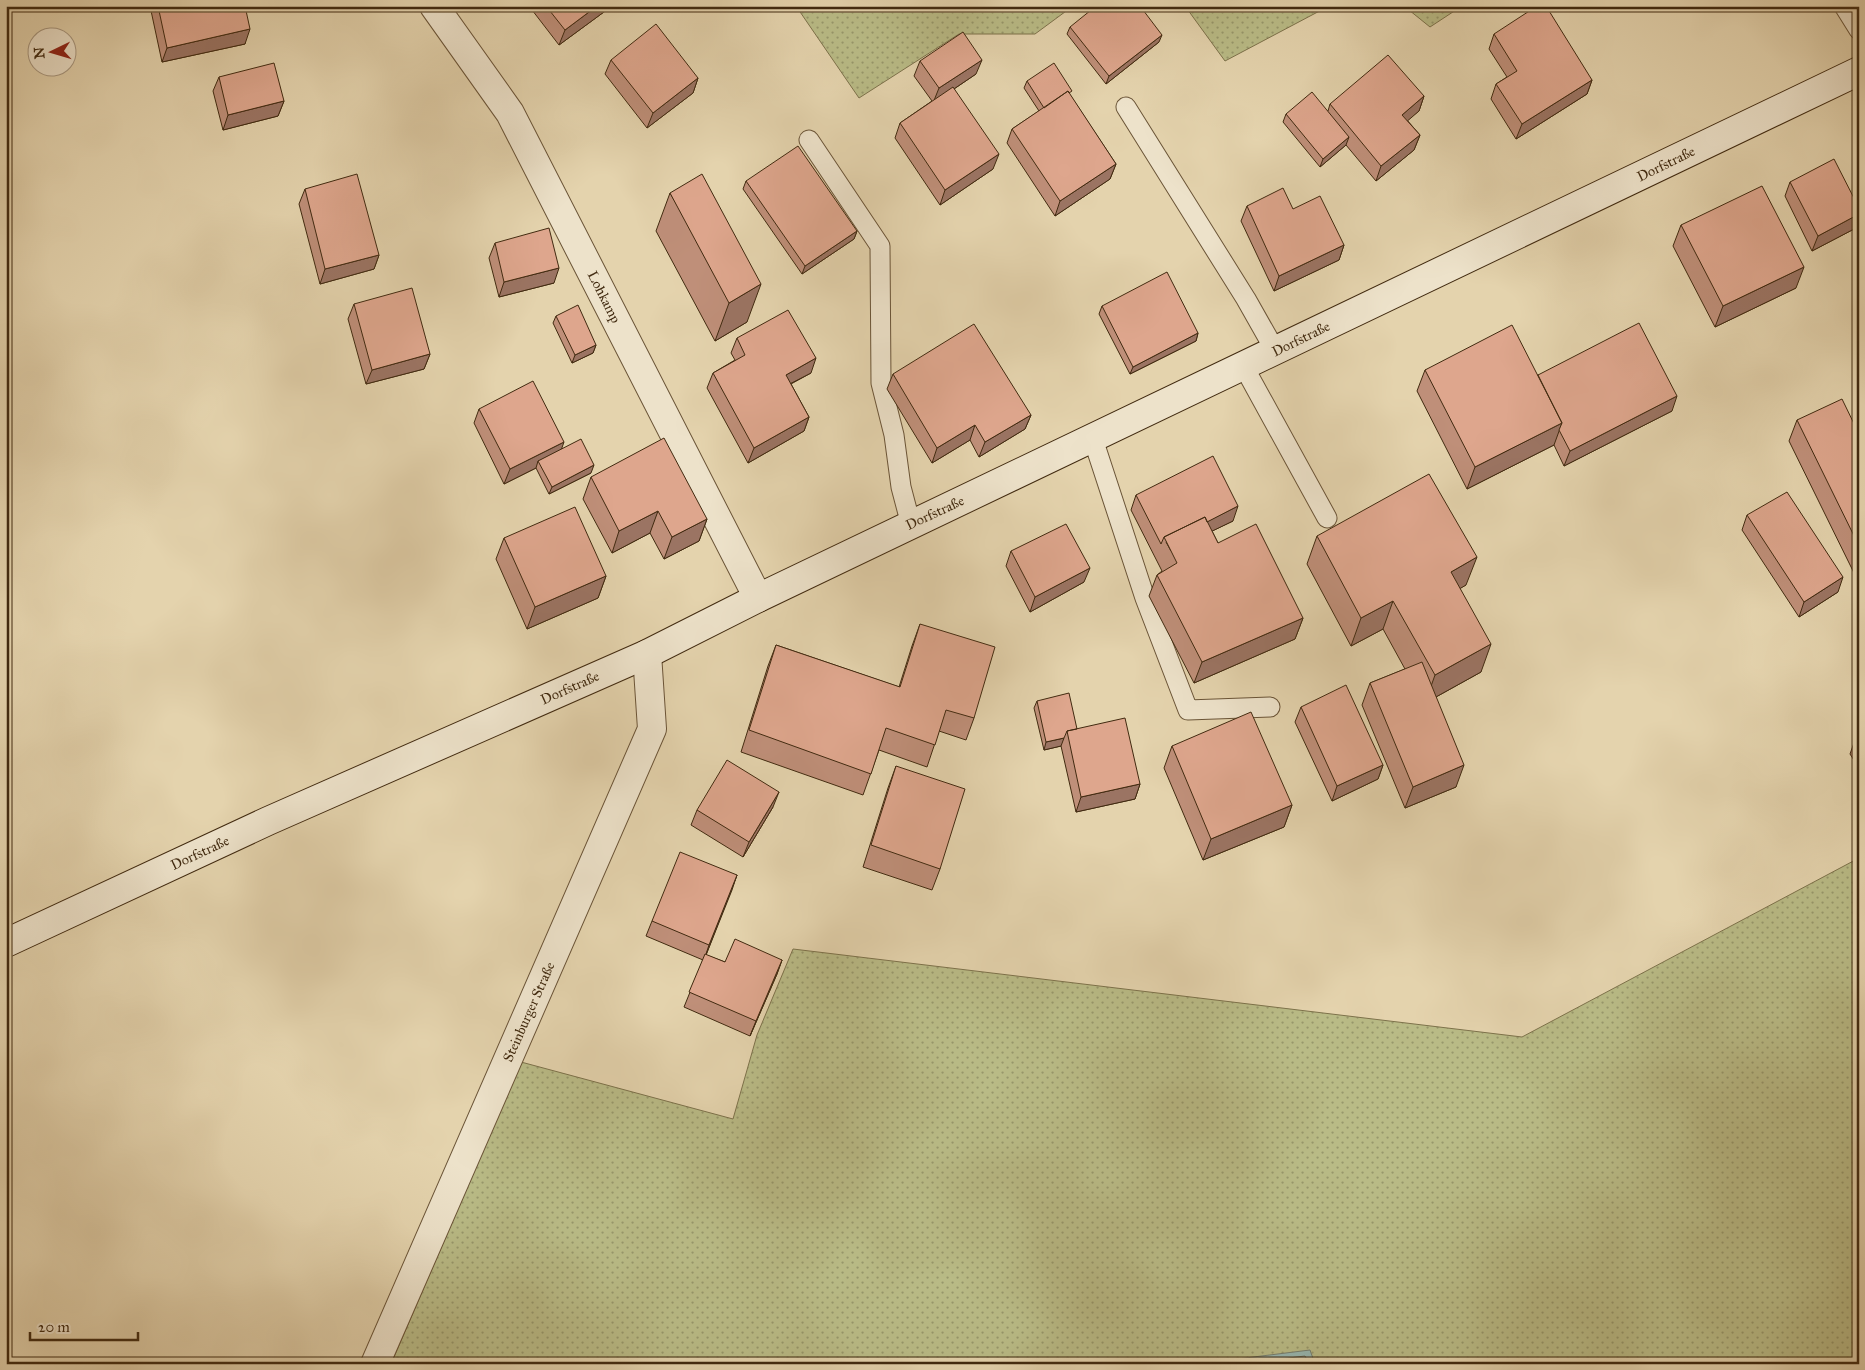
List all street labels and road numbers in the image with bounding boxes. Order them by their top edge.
street label: Dorfstraße [1634,143,1698,185]
street label: Lohkamp [584,268,624,326]
street label: Dorfstraße [1269,318,1333,360]
street label: Dorfstraße [903,492,967,534]
street label: Dorfstraße [538,667,602,708]
street label: Dorfstraße [168,832,232,874]
street label: Steinburger Straße [499,959,559,1065]

